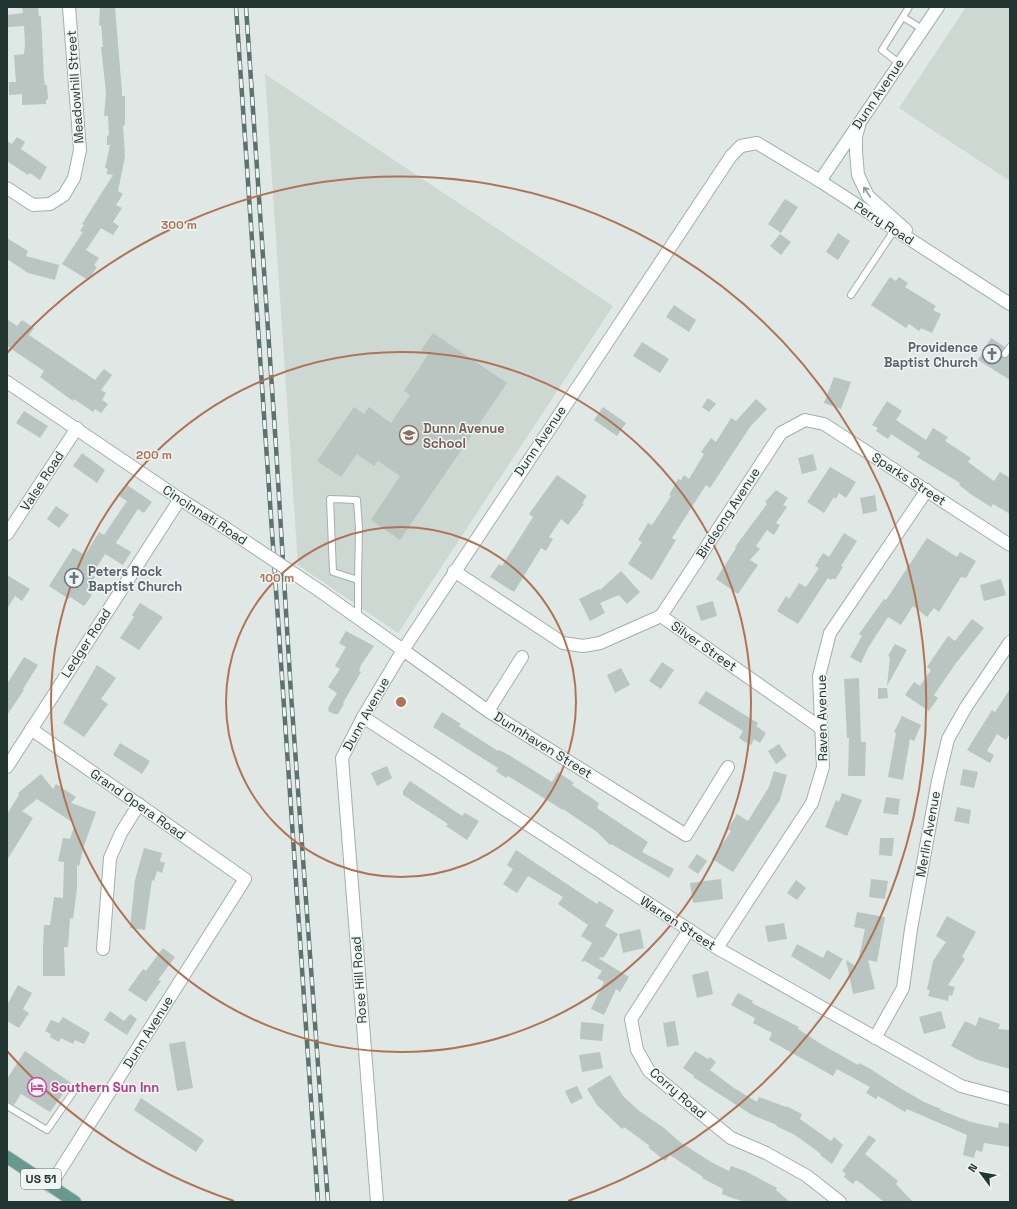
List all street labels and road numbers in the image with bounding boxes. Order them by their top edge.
street label: Meadowhill Street [63,30,87,144]
street label: Dunn Avenue [848,55,908,133]
street label: Perry Road [851,197,917,249]
street label: Dunn Avenue [510,402,570,480]
street label: Valse Road [16,448,68,514]
street label: Sparks Street [869,449,949,509]
street label: Birdsong Avenue [692,464,764,562]
street label: Cincinnati Road [159,481,251,549]
street label: Ledger Road [57,605,115,681]
street label: Silver Street [668,617,740,675]
street label: Dunn Avenue [339,674,393,754]
street label: Raven Avenue [813,674,831,762]
street label: Dunnhaven Street [491,708,595,782]
street label: Grand Opera Road [87,765,189,843]
street label: Merlin Avenue [912,790,944,878]
street label: Warren Street [637,892,719,954]
street label: Rose Hill Road [347,936,371,1024]
street label: Dunn Avenue [119,993,177,1071]
street label: Corry Road [646,1064,710,1122]
road number: US 51 [21,1169,61,1189]

